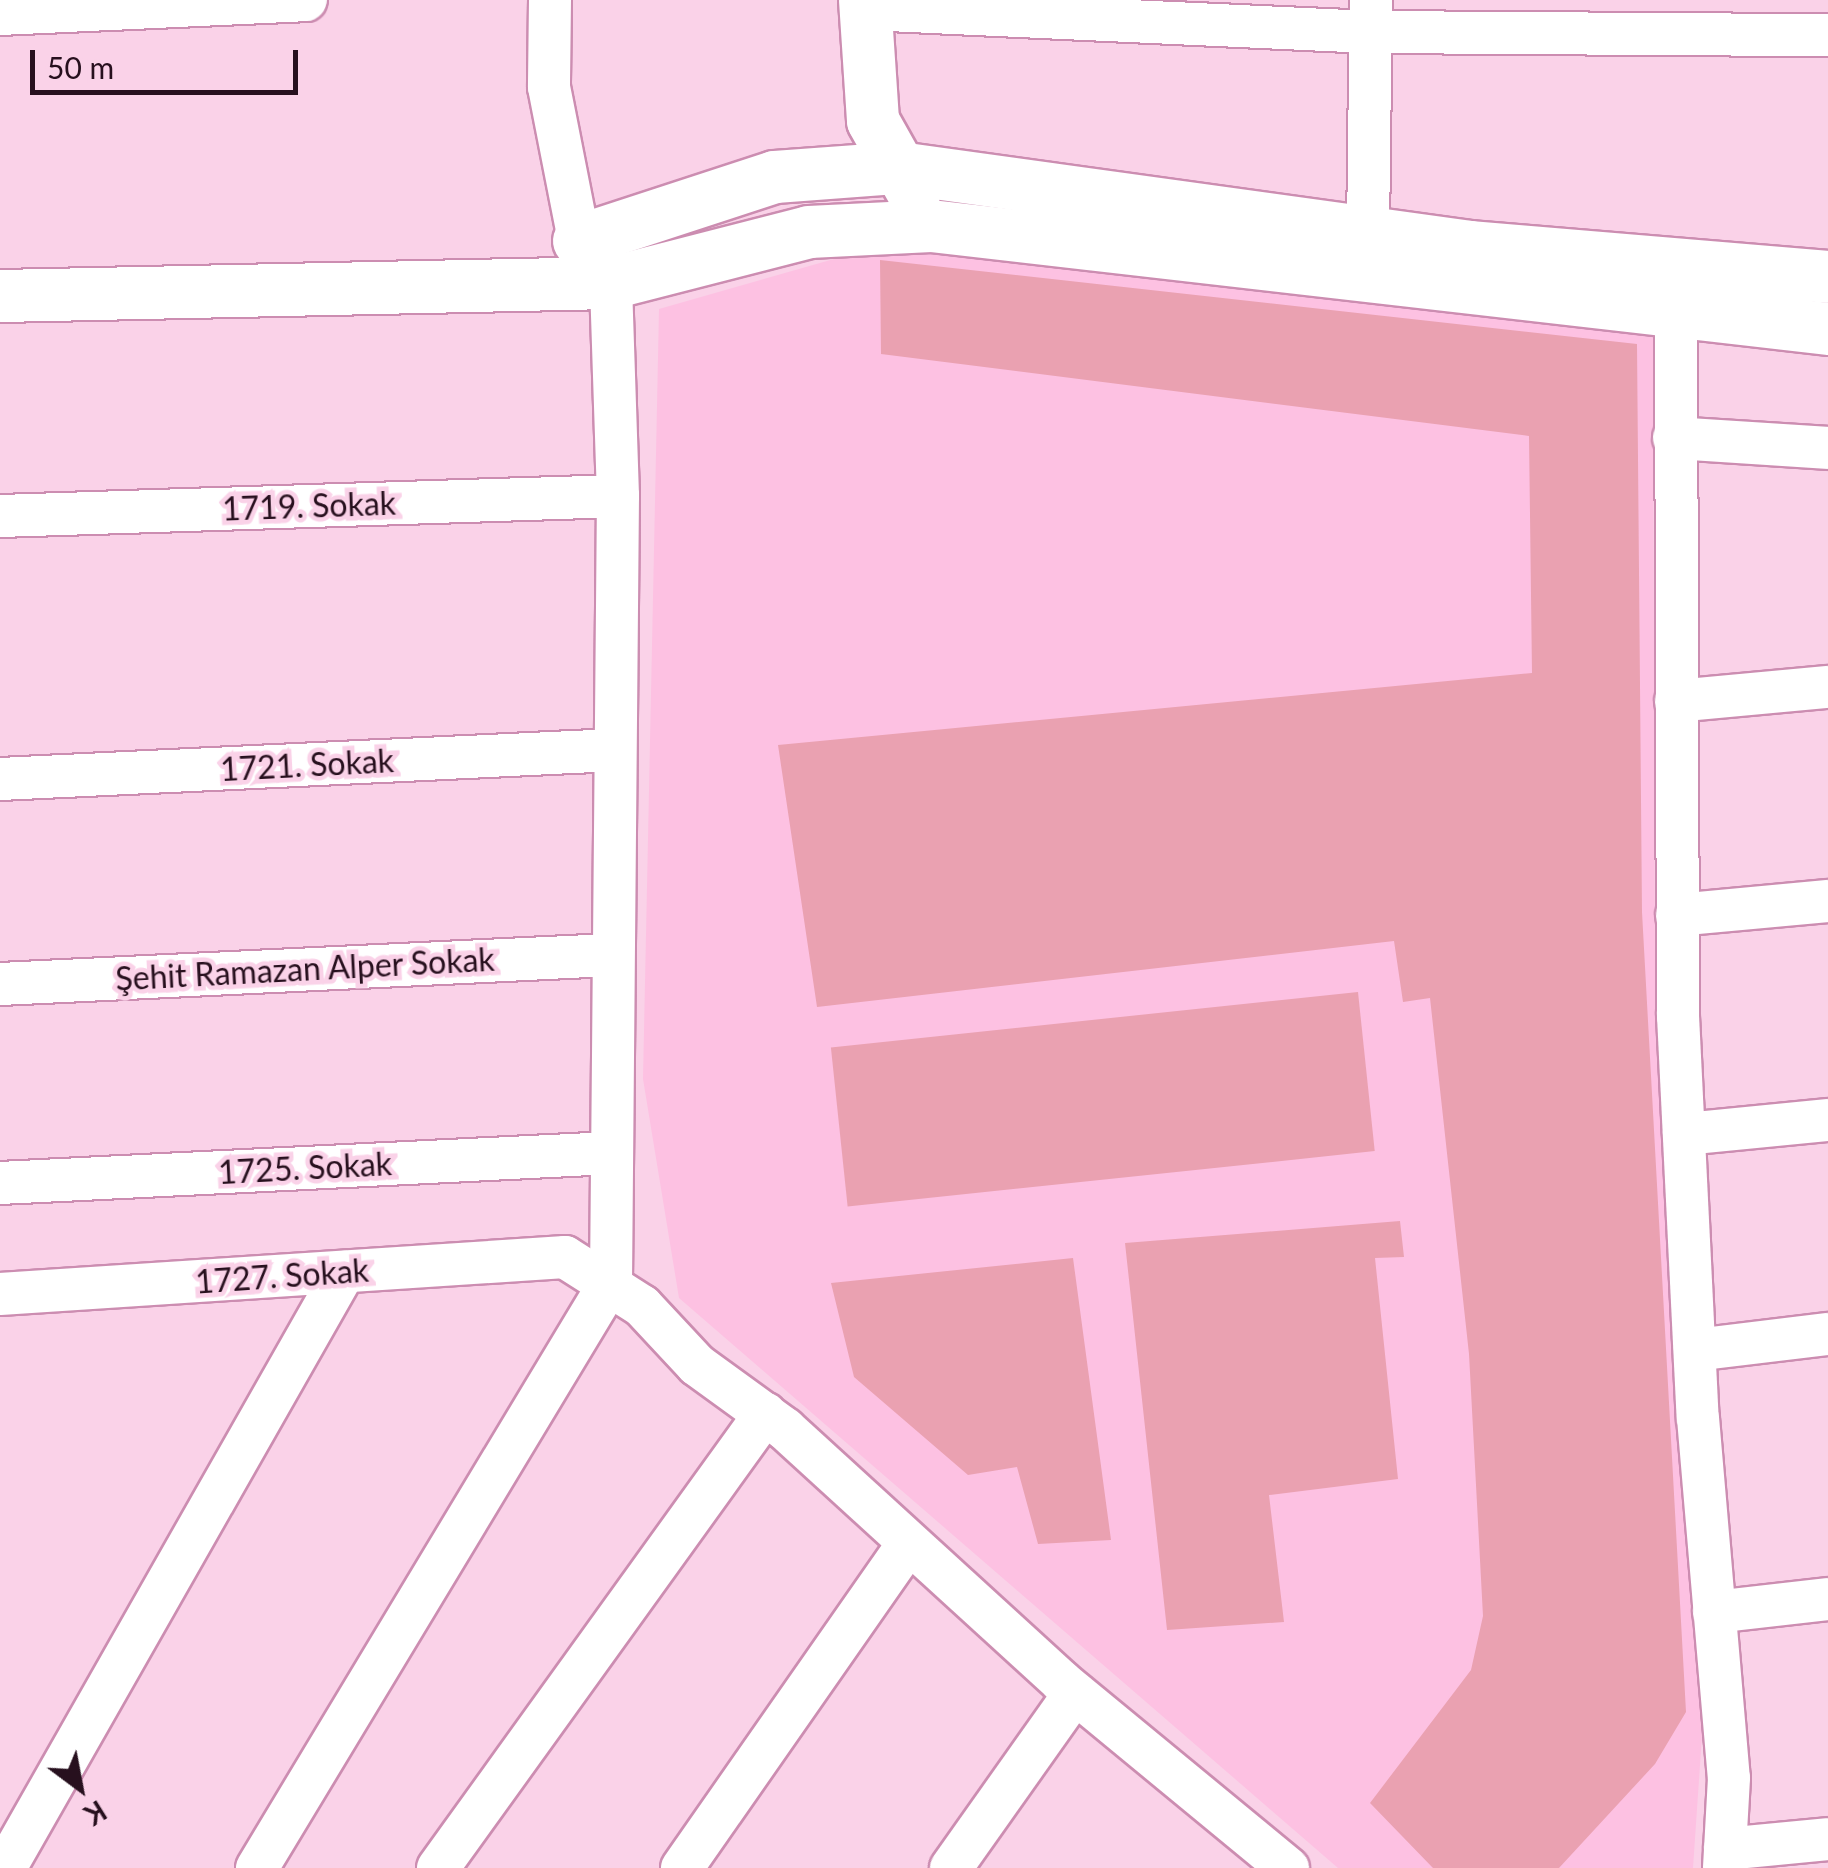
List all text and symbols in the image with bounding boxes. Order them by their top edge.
scale bar [35,30,302,92]
text: 50 m [47,49,114,85]
street label: 1719. Sokak [221,484,397,528]
street label: 1721. Sokak [219,741,395,789]
street label: Şehit Ramazan Alper Sokak [114,940,496,998]
street label: 1725. Sokak [217,1144,393,1192]
street label: 1727. Sokak [194,1251,370,1301]
north arrow [30,1738,130,1838]
text: K [79,1794,113,1833]

